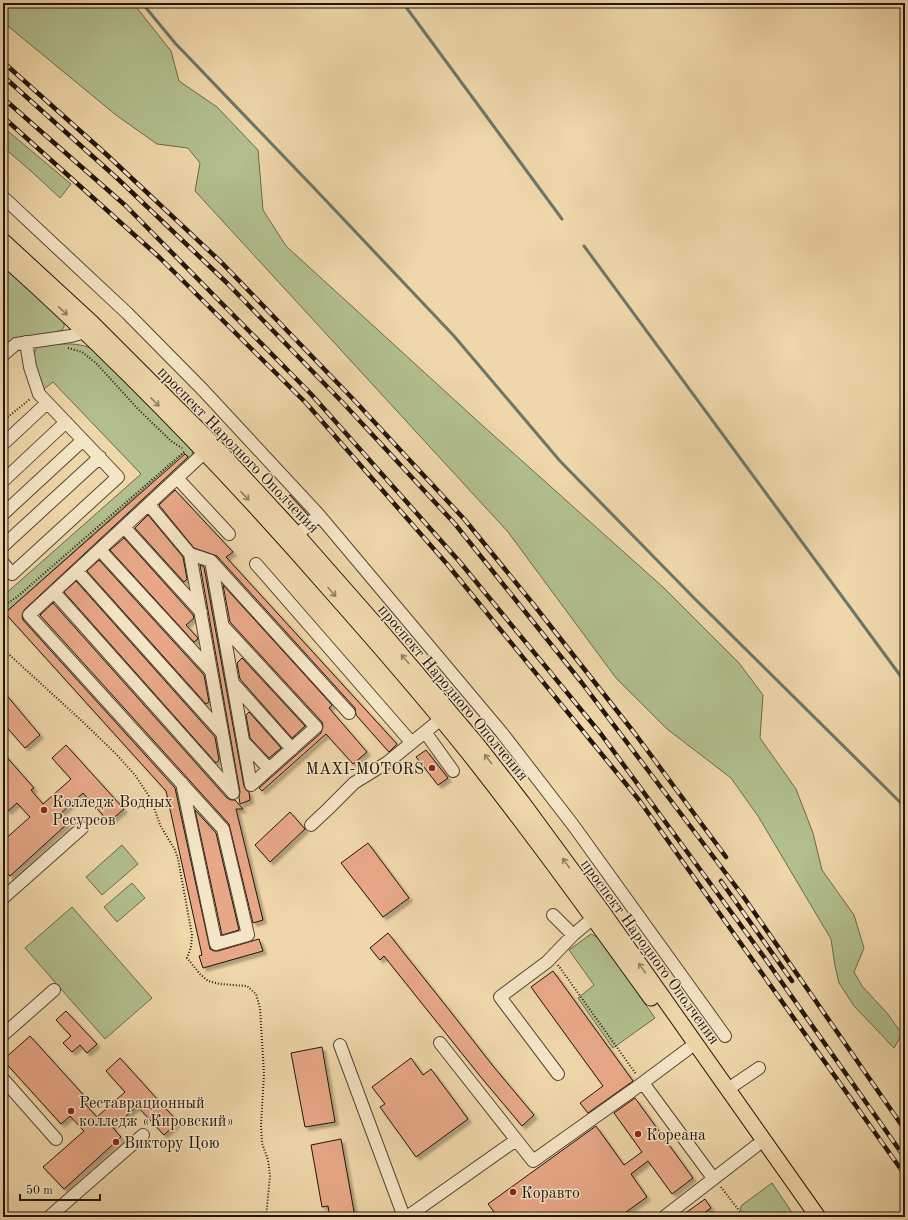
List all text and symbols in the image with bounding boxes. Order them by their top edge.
one-way arrow [58,306,68,316]
street label: проспект Народного Ополчения [154,364,321,537]
one-way arrow [150,397,160,407]
one-way arrow [241,491,250,501]
one-way arrow [328,587,337,598]
street label: проспект Народного Ополчения [374,602,531,784]
one-way arrow [400,654,409,664]
one-way arrow [484,753,492,764]
place label: MAXI-MOTORS [306,762,424,778]
marker: MAXI-MOTORS [427,763,437,773]
place label: Колледж Водных Ресурсов [52,795,173,829]
marker: Колледж Водных Ресурсов [39,805,49,815]
one-way arrow [562,857,570,868]
street label: проспект Народного Ополчения [577,857,722,1048]
one-way arrow [638,963,646,974]
place label: Реставрационный колледж «Кировский» [79,1096,234,1130]
marker: Реставрационный колледж «Кировский» [66,1106,76,1116]
place label: Кореана [646,1128,706,1144]
marker: Кореана [633,1129,643,1139]
place label: Виктору Цою [124,1136,220,1152]
marker: Виктору Цою [111,1137,121,1147]
scale bar [20,1176,100,1202]
text: 50 m [26,1184,53,1197]
place label: Коравто [521,1186,580,1202]
marker: Коравто [508,1187,518,1197]

